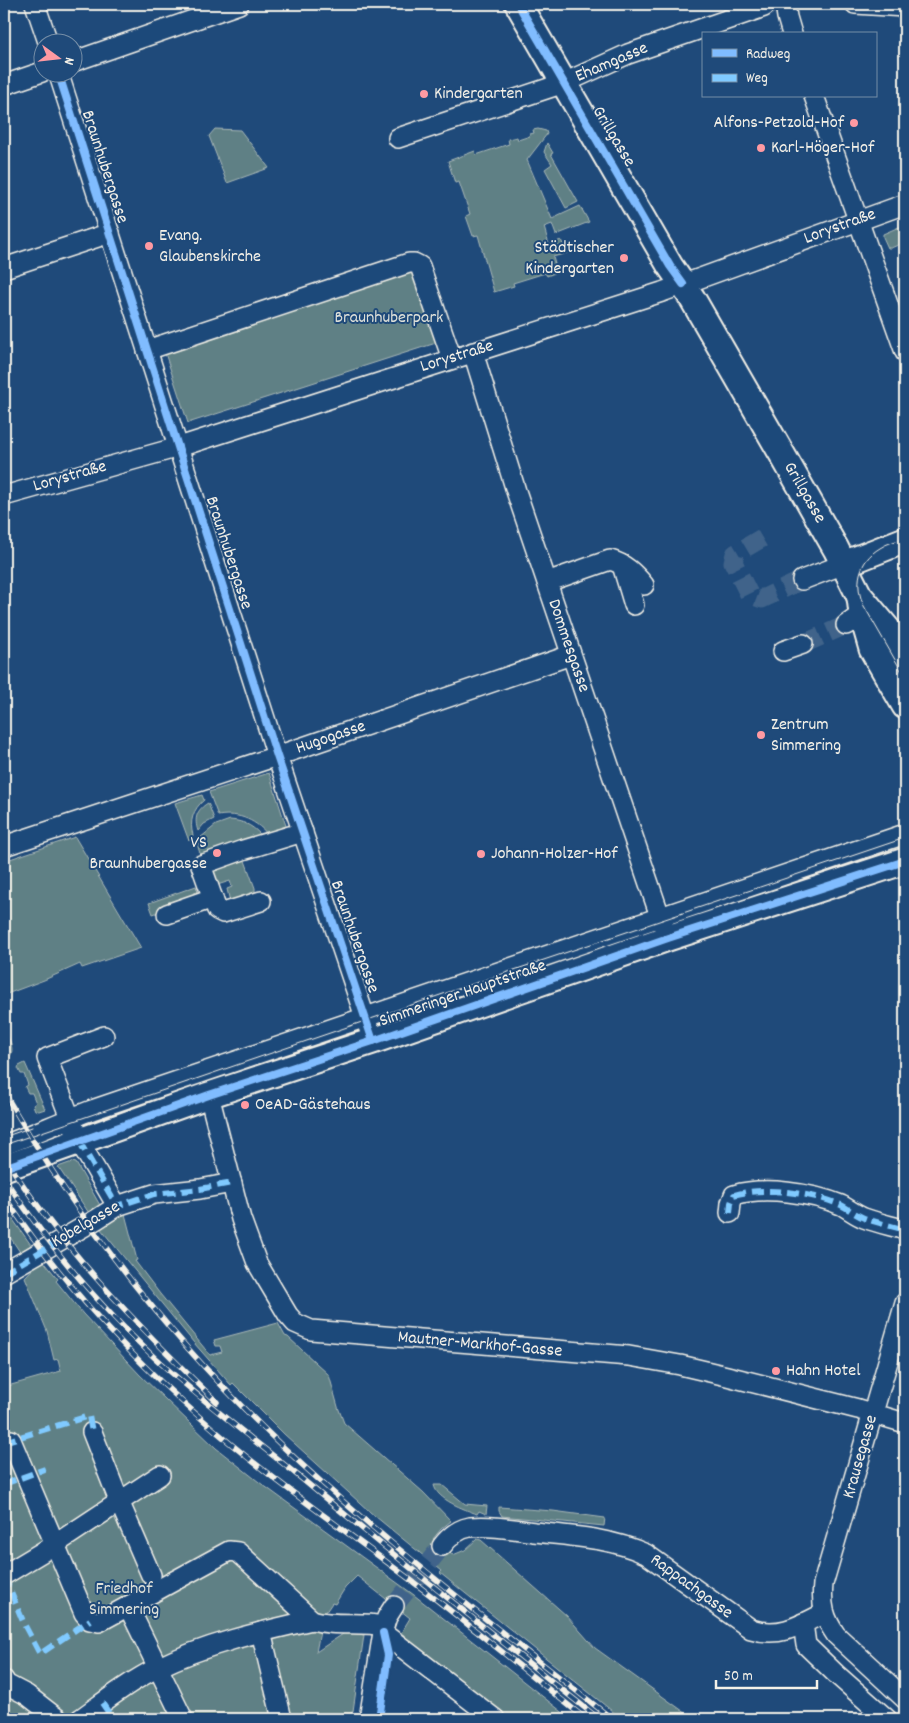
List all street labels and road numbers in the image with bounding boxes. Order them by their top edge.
street label: Ehamgasse [572,36,652,89]
street label: Grillgasse [585,102,641,172]
street label: Braunhubergasse [74,107,134,227]
street label: Lorystraße [800,202,880,252]
street label: Lorystraße [417,334,497,380]
street label: Lorystraße [30,455,110,499]
street label: Grillgasse [776,458,832,528]
street label: Braunhubergasse [198,493,258,613]
street label: Dommesgasse [540,596,596,696]
street label: Hugogasse [293,714,369,762]
street label: Braunhubergasse [323,877,385,997]
street label: Simmeringer Hauptstraße [376,954,550,1034]
street label: Kobelgasse [47,1195,125,1255]
street label: Mautner-Markhof-Gasse [397,1325,563,1365]
street label: Krausegasse [837,1412,885,1502]
street label: Rappachgasse [644,1548,738,1626]

